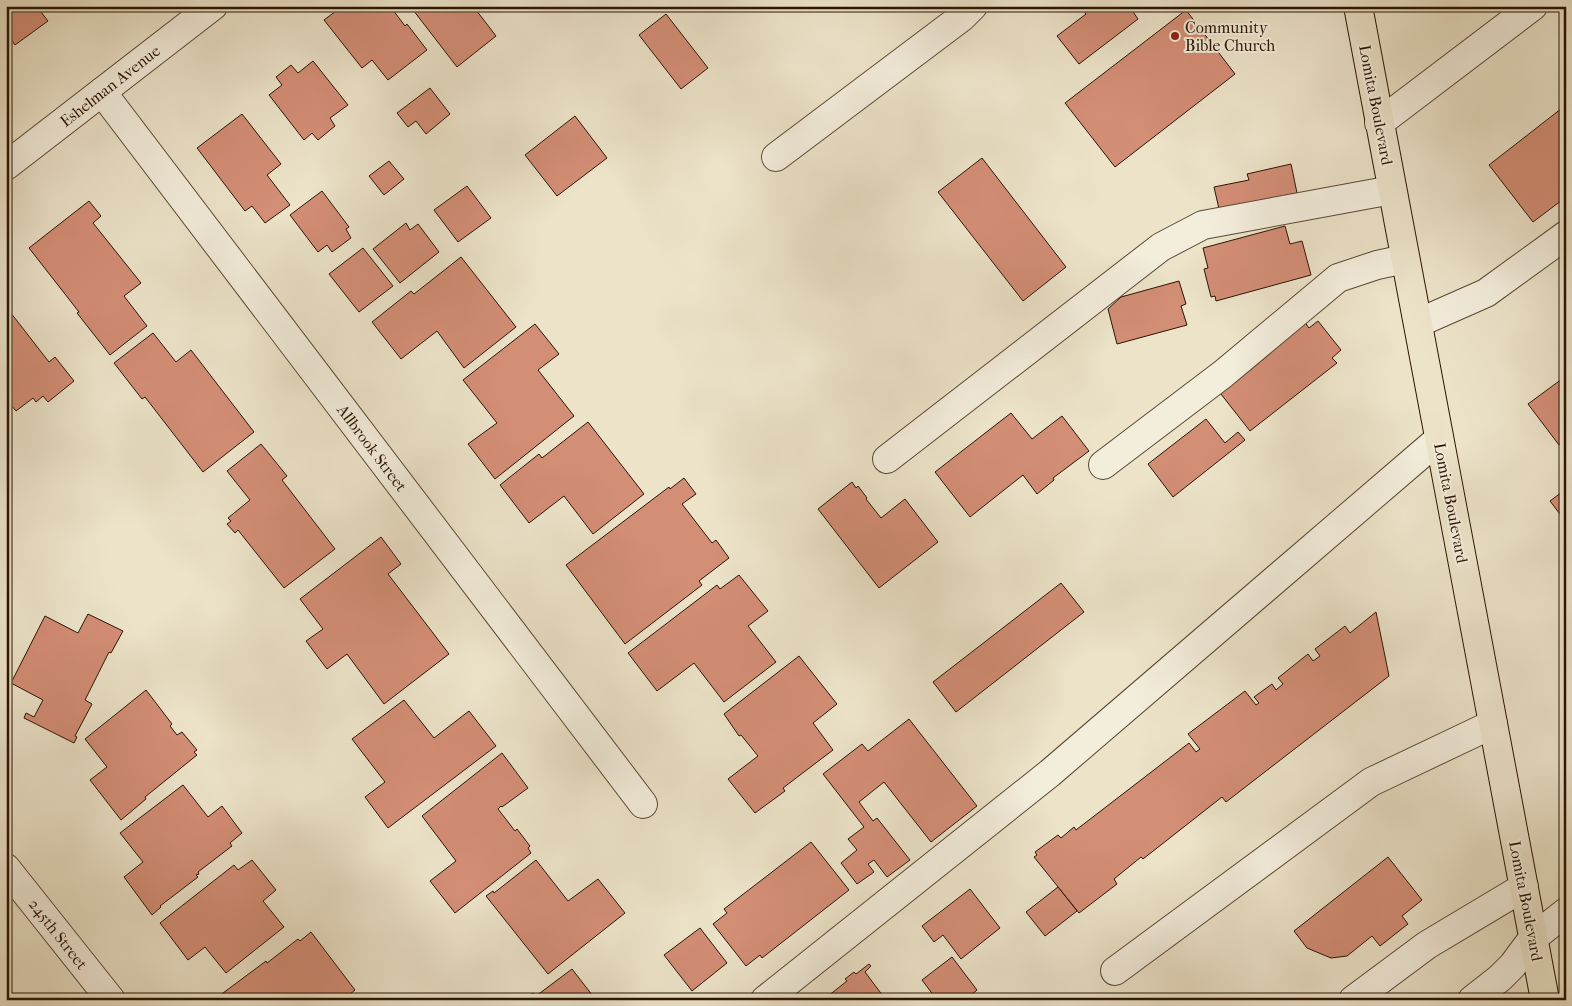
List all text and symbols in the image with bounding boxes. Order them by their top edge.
place label: Community Bible Church [1185,18,1275,55]
marker: Community Bible Church [1169,30,1181,42]
street label: Eshelman Avenue [56,41,164,131]
street label: Lomita Boulevard [1355,43,1397,167]
street label: Allbrook Street [332,400,411,496]
street label: Lomita Boulevard [1430,441,1472,565]
street label: Lomita Boulevard [1505,839,1547,963]
street label: 245th Street [24,895,92,973]

